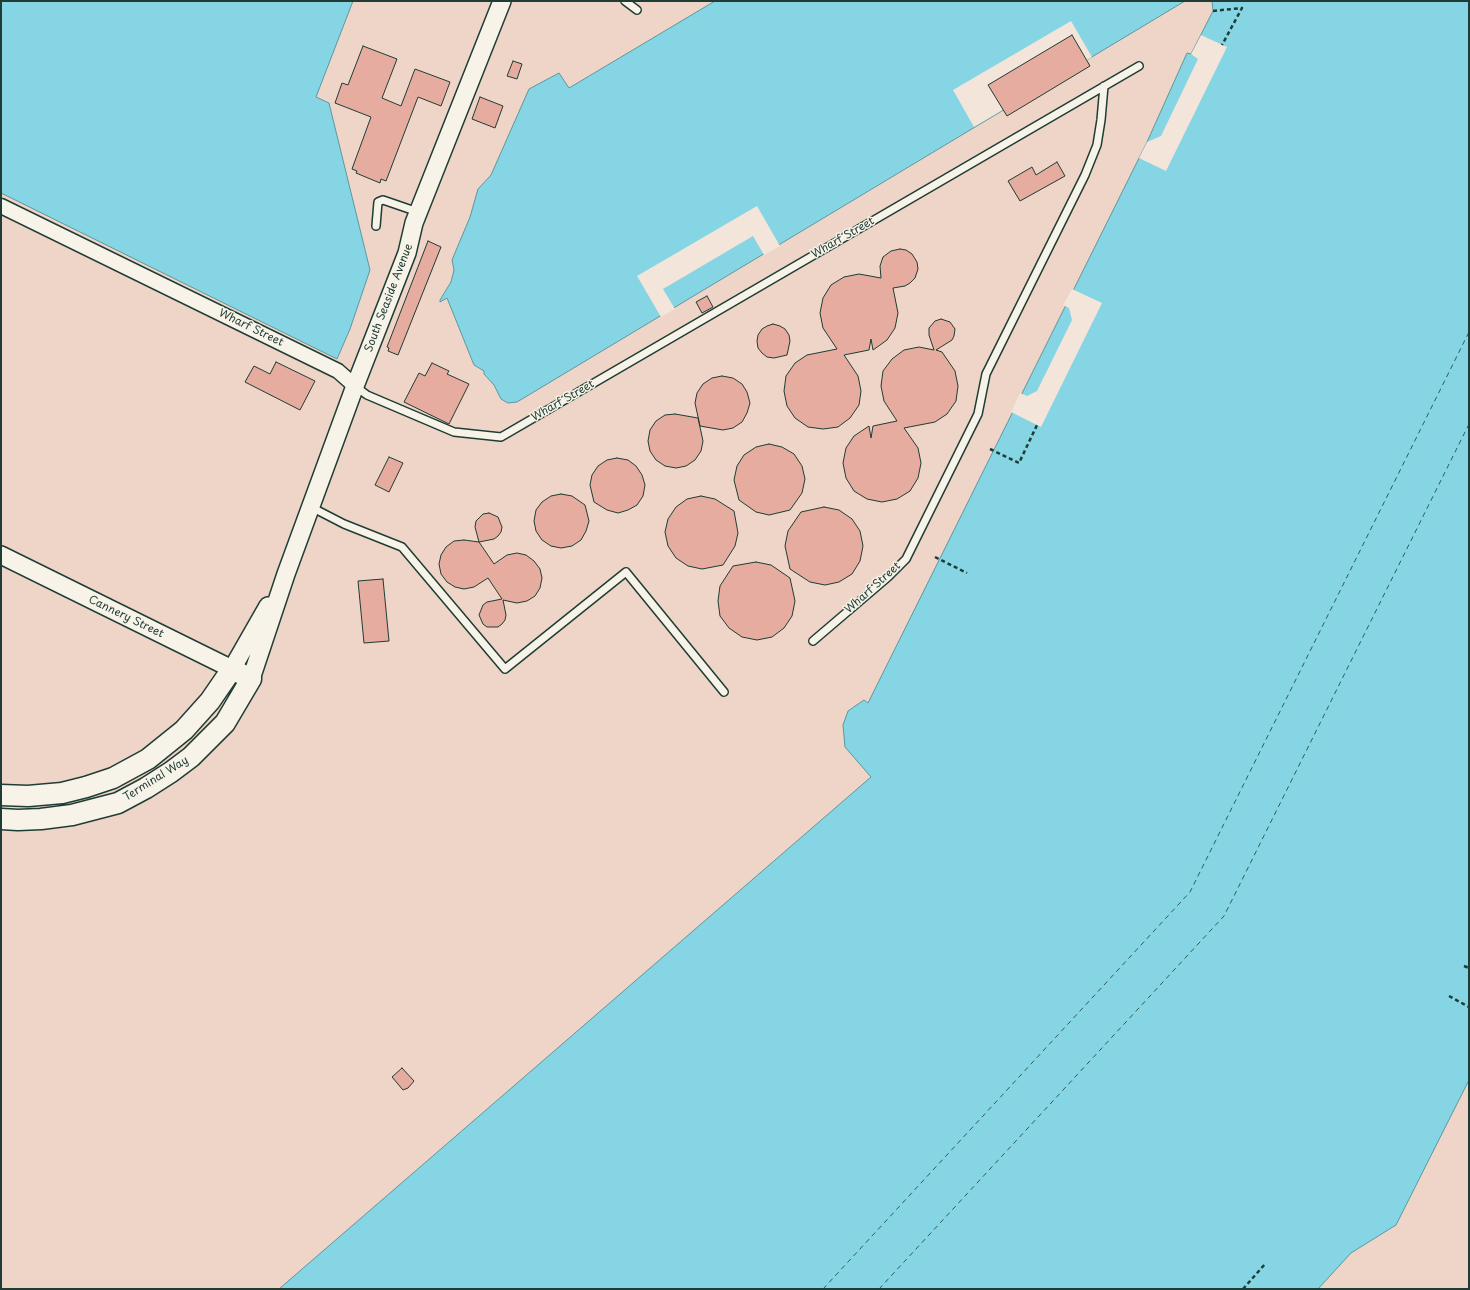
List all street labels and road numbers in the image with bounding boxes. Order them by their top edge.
street label: Wharf Street [809,215,877,261]
street label: South Seaside Avenue [362,242,416,354]
street label: Wharf Street [216,307,286,349]
street label: Wharf Street [529,378,597,424]
street label: Wharf Street [842,560,904,616]
street label: Cannery Street [86,593,166,641]
street label: Terminal Way [121,754,191,804]

